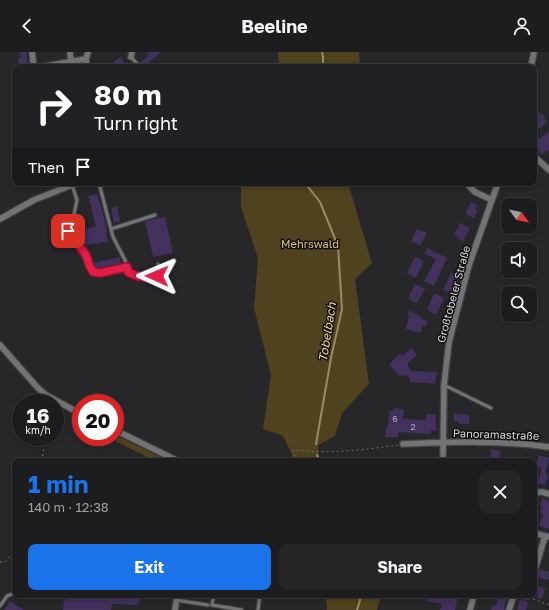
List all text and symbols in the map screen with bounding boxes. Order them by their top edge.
icon: back [16,15,38,37]
text: Beeline [241,15,308,37]
icon: person [511,15,533,37]
text: 80 m [94,78,162,111]
icon: right [28,80,80,132]
text: Turn right [94,112,178,134]
icon: arrive [72,156,94,178]
text: Then [28,158,64,176]
north arrow [501,198,537,234]
map controls [501,198,537,322]
pin [51,214,85,248]
icon: arrive [57,220,79,242]
park label: Mehrswald [281,237,339,250]
button: sound [501,242,537,278]
street label: Großtobeler Straße [434,244,472,344]
position arrow [136,255,178,297]
button: search [501,286,537,322]
water label: Tobelbach [315,301,339,363]
speed limit sign: 20 [72,394,124,446]
text: 16 [26,403,49,427]
house number: 6 [392,413,398,424]
house number: 2 [410,421,416,432]
text: km/h [25,424,51,436]
street label: Panoramastraße [453,426,539,442]
text: 1 min [28,469,88,498]
button: close [479,471,521,513]
text: 140 m · 12:38 [28,499,109,515]
button: Exit [28,544,271,590]
button: Share [279,544,521,590]

